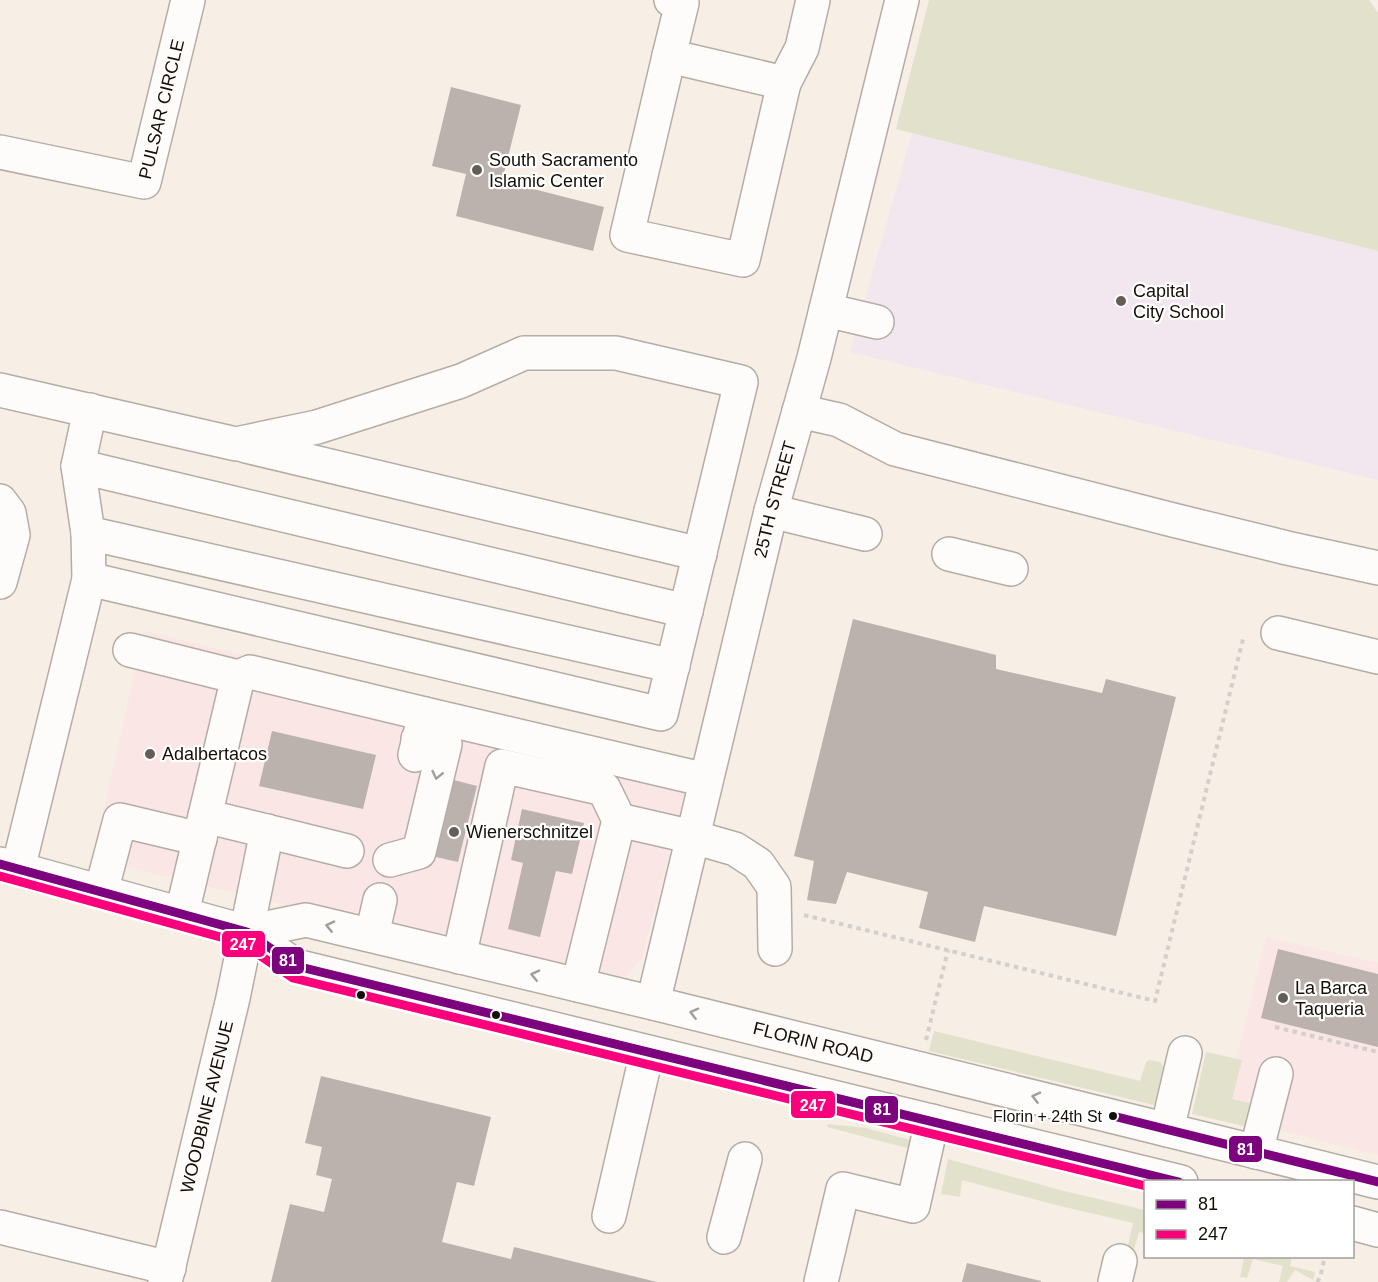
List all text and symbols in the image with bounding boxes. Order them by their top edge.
street label: PULSAR CIRCLE [135,37,188,181]
place label: South Sacramento Islamic Center [489,150,638,191]
marker: South Sacramento Islamic Center [470,163,484,177]
place label: Capital City School [1133,281,1224,322]
marker: Capital City School [1114,294,1128,308]
street label: 25TH STREET [750,439,800,560]
place label: Adalbertacos [162,744,267,764]
marker: Adalbertacos [143,747,157,761]
one-way arrow [432,770,445,780]
place label: Wienerschnitzel [466,822,593,842]
marker: Wienerschnitzel [447,825,461,839]
one-way arrow [326,920,336,933]
line badge: 247 [221,930,266,958]
text: 247 [230,936,256,953]
line badge: 81 [271,946,305,975]
text: 81 [279,952,297,969]
one-way arrow [530,969,540,982]
place label: La Barca Taqueria [1295,978,1368,1019]
unlabelled marker [355,989,367,1001]
marker: La Barca Taqueria [1276,991,1290,1005]
one-way arrow [689,1008,699,1021]
unlabelled marker [490,1009,502,1021]
street label: FLORIN ROAD [751,1018,875,1067]
street label: WOODBINE AVENUE [177,1019,237,1195]
line badge: 247 [790,1090,836,1119]
one-way arrow [1031,1092,1041,1105]
line badge: 81 [864,1095,899,1124]
text: 247 [800,1097,826,1114]
text: 81 [873,1101,891,1118]
place label: Florin + 24th St [993,1108,1103,1125]
marker: Florin + 24th St [1107,1110,1119,1122]
line badge: 81 [1228,1135,1263,1163]
text: 81 [1237,1141,1255,1158]
legend [1144,1180,1354,1258]
text: 81 [1198,1194,1218,1214]
text: 247 [1198,1224,1228,1244]

